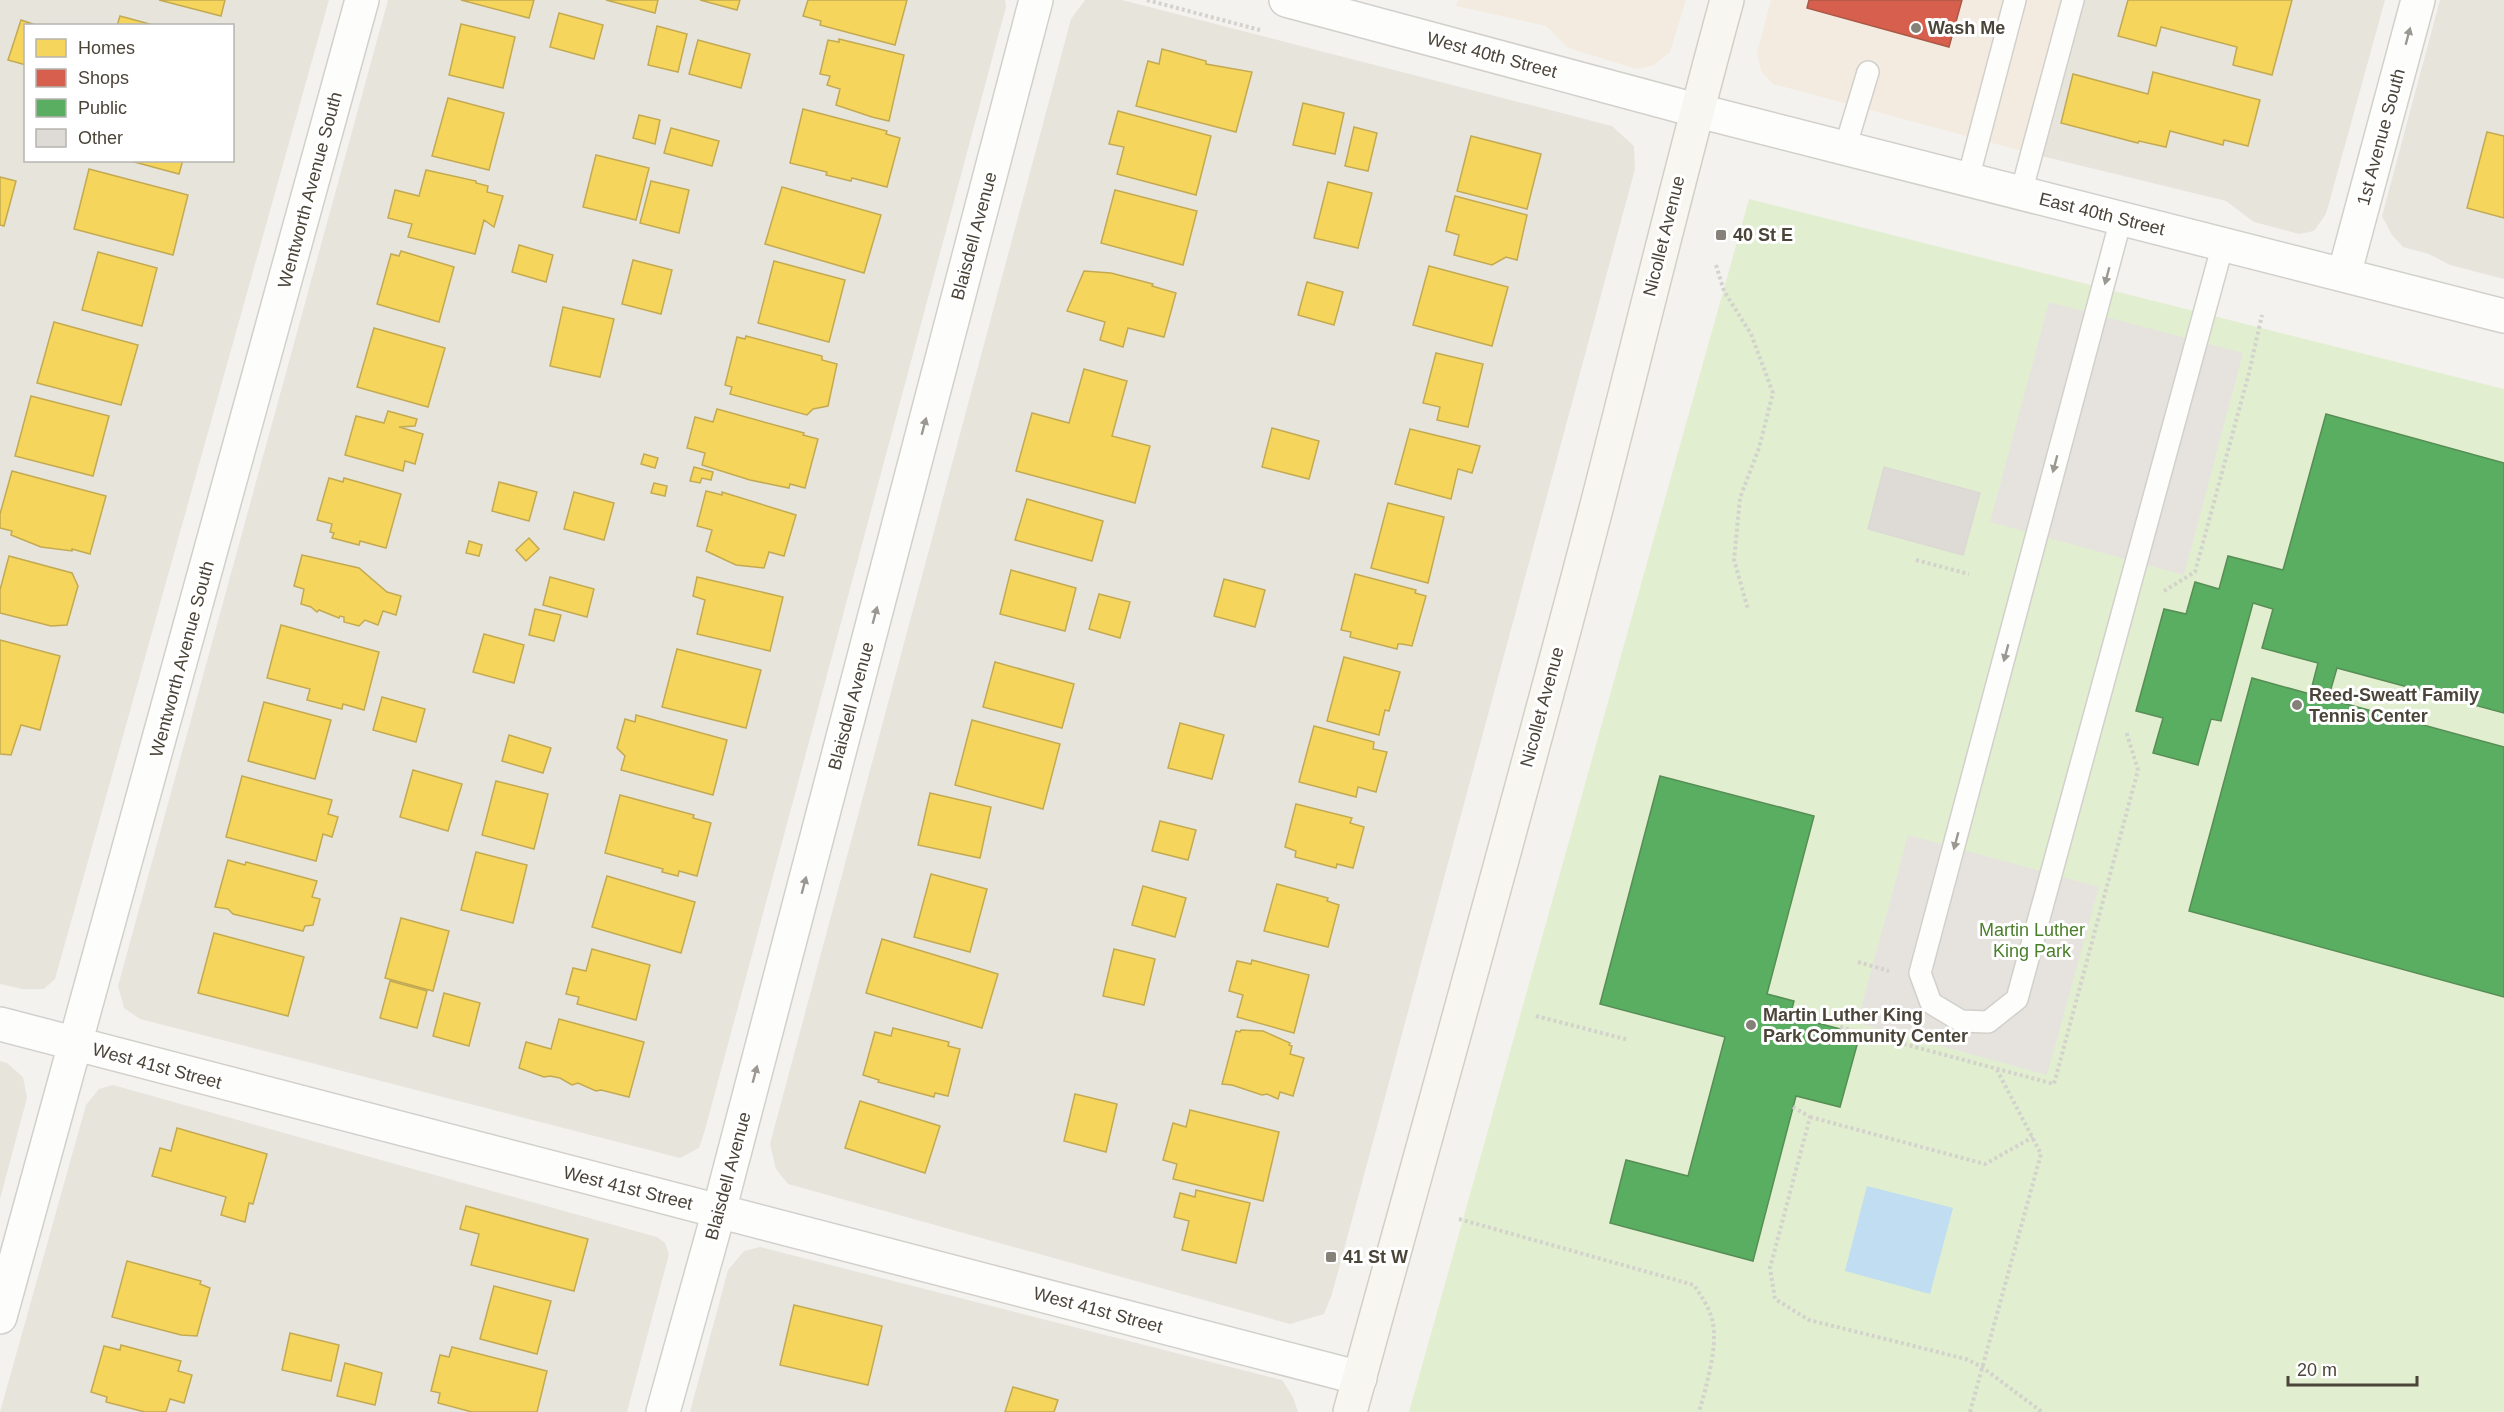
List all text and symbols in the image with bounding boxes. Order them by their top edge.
place label: Wash Me [1928,18,2005,38]
marker: Wash Me [1909,21,1923,35]
legend [24,24,234,162]
one-way arrow [2404,26,2413,44]
street label: West 40th Street [1425,28,1559,82]
text: Homes [78,38,135,58]
street label: 1st Avenue South [2353,66,2409,208]
text: Shops [78,68,129,88]
street label: Wentworth Avenue South [274,90,346,290]
text: Public [78,98,127,118]
text: Other [78,128,123,148]
street label: Blaisdell Avenue [947,170,1001,302]
street label: Nicollet Avenue [1639,174,1689,298]
street label: East 40th Street [2037,189,2167,239]
place label: 40 St E [1733,225,1793,245]
marker: 40 St E [1714,228,1728,242]
one-way arrow [2101,267,2111,285]
one-way arrow [920,417,929,435]
one-way arrow [2050,455,2060,473]
street label: Wentworth Avenue South [146,559,218,759]
one-way arrow [870,606,880,624]
street label: Blaisdell Avenue [824,640,878,772]
one-way arrow [2000,644,2010,662]
street label: Nicollet Avenue [1516,645,1568,769]
place label: Reed-Sweatt Family Tennis Center [2309,685,2479,726]
marker: Reed-Sweatt Family Tennis Center [2290,698,2304,712]
one-way arrow [1951,833,1960,851]
one-way arrow [800,876,810,894]
park label: Martin Luther King Park [1979,920,2085,961]
place label: Martin Luther King Park Community Center [1763,1005,1968,1046]
marker: Martin Luther King Park Community Center [1744,1018,1758,1032]
street label: West 41st Street [90,1039,224,1093]
one-way arrow [751,1064,760,1082]
street label: Blaisdell Avenue [701,1110,755,1242]
street label: West 41st Street [561,1162,695,1214]
place label: 41 St W [1343,1247,1408,1267]
marker: 41 St W [1324,1250,1338,1264]
street label: West 41st Street [1031,1283,1165,1337]
scale bar [2288,1349,2417,1387]
text: 20 m [2297,1360,2337,1380]

